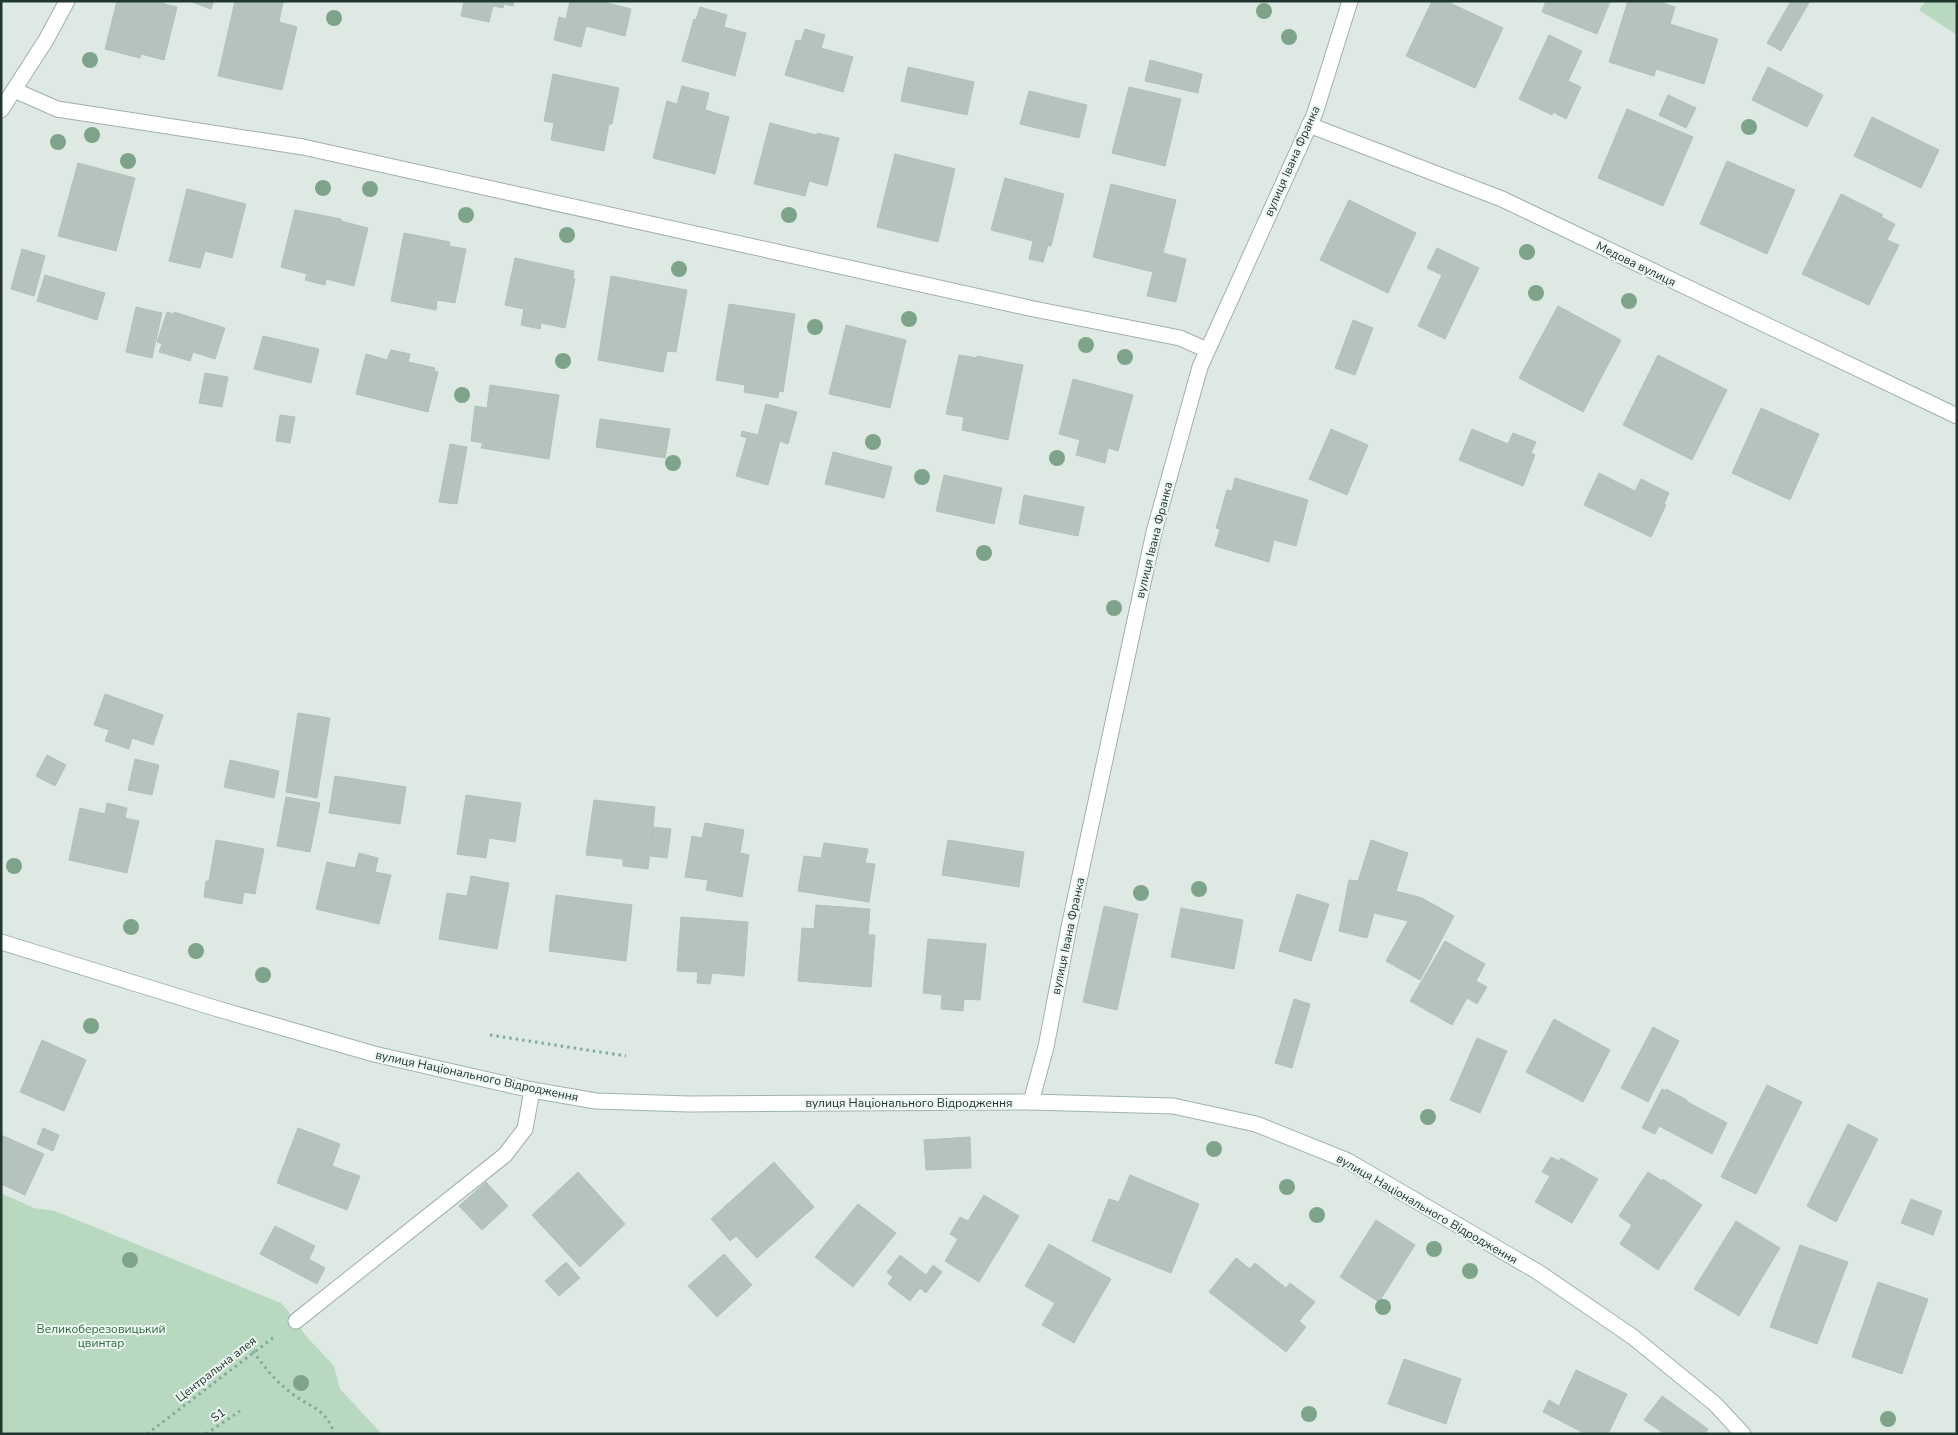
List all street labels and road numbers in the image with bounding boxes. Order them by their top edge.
street label: вулиця Івана Франка [1260,103,1324,219]
street label: Медова вулиця [1593,238,1679,290]
street label: вулиця Івана Франка [1132,480,1176,600]
street label: вулиця Івана Франка [1048,876,1088,996]
street label: вулиця Національного Відродження [374,1047,580,1105]
street label: вулиця Національного Відродження [806,1095,1012,1111]
street label: вулиця Національного Відродження [1333,1150,1521,1268]
street label: Центральна алея [172,1332,260,1406]
street label: S1 [207,1404,229,1426]

